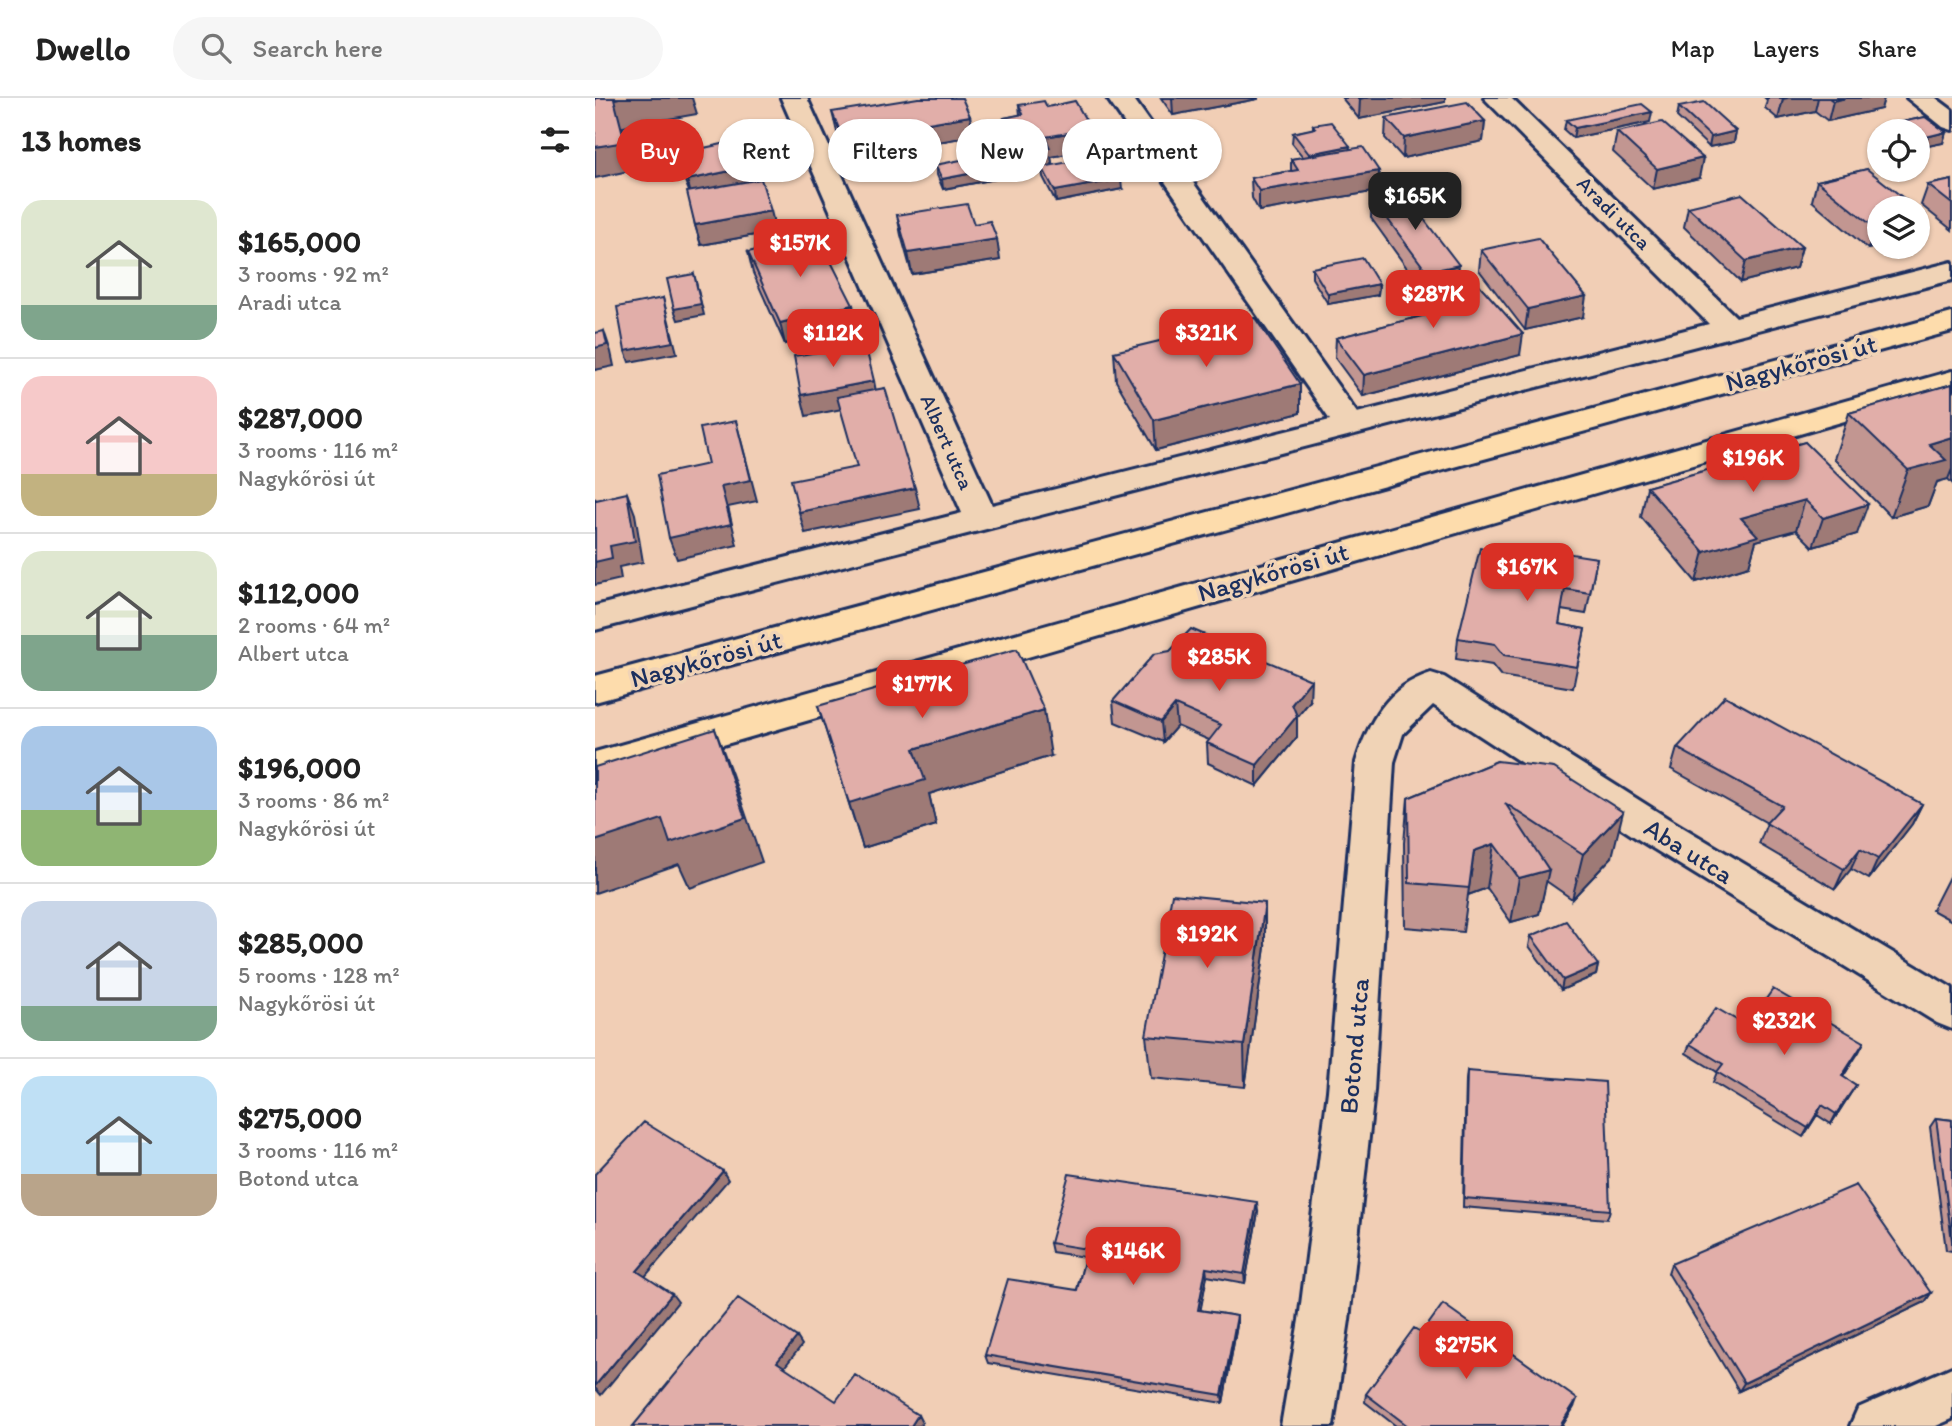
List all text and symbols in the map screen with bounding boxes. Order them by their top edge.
search box [173,17,663,80]
text: Dwello [35,29,131,68]
icon: search [197,29,235,67]
text: Search here [253,32,383,64]
text: Map [1671,34,1715,63]
text: Layers [1753,34,1820,63]
text: Share [1858,34,1917,63]
chip: Buy [616,119,704,182]
chip: Rent [718,119,814,182]
chip: Filters [828,119,942,182]
chip: New [956,119,1048,182]
chip: Apartment [1062,119,1222,182]
map controls [1867,119,1930,259]
button: locate [1867,119,1930,182]
icon: filters [536,121,574,159]
text: 13 homes [21,122,141,159]
street label: Aradi utca [1572,170,1657,255]
pin: $165K [1366,172,1464,232]
text: $165K [1384,181,1446,209]
button: layers [1867,196,1930,259]
pin: $157K [751,220,849,279]
text: $165,000 [238,223,361,260]
icon: home [77,228,161,312]
text: $157K [770,228,830,256]
text: 3 rooms · 92 m² [238,260,389,288]
pin: $287K [1384,271,1482,330]
text: $287K [1402,279,1464,307]
text: Aradi utca [238,288,341,316]
pin: $112K [784,310,882,369]
pin: $321K [1157,310,1255,369]
text: $112K [803,318,863,346]
text: $321K [1175,318,1237,346]
street label: Nagykőrösi út [1722,327,1880,399]
street label: Albert utca [915,390,980,493]
text: $287,000 [238,399,363,436]
icon: home [77,404,161,488]
pin: $196K [1704,434,1802,494]
text: 3 rooms · 116 m² [238,436,398,464]
text: $196K [1722,443,1784,471]
text: Nagykőrösi út [238,464,375,492]
street label: Nagykőrösi út [1194,535,1352,609]
pin: $167K [1478,544,1576,603]
text: $167K [1497,552,1557,580]
text: $112,000 [238,574,359,611]
icon: home [77,579,161,663]
text: 2 rooms · 64 m² [238,611,390,639]
street label: Nagykőrösi út [627,623,785,695]
pin: $285K [1170,634,1268,693]
text: Albert utca [238,639,349,667]
text: $285K [1187,642,1251,670]
pin: $177K [873,660,971,720]
text: $177K [892,669,952,697]
text: $196,000 [238,749,361,786]
icon: home [77,754,161,838]
text: 3 rooms · 86 m² [238,786,390,814]
street label: Aba utca [1638,811,1740,891]
text: Nagykőrösi út [238,814,375,842]
pin: $192K [1158,910,1256,970]
text: $192K [1176,919,1238,947]
text: $285,000 [238,924,364,961]
icon: home [77,929,161,1013]
text: 5 rooms · 128 m² [238,961,400,989]
street label: Botond utca [1332,976,1376,1115]
text: Nagykőrösi út [238,989,375,1017]
pin: $232K [1735,998,1833,1057]
text: $232K [1752,1006,1816,1034]
text: $275,000 [238,1099,362,1136]
icon: home [77,1104,161,1188]
text: 3 rooms · 116 m² [238,1136,398,1164]
text: Botond utca [238,1164,359,1192]
pin: $146K [1084,1228,1182,1287]
text: $146K [1101,1236,1165,1264]
pin: $275K [1417,1322,1515,1381]
text: $275K [1435,1330,1497,1358]

